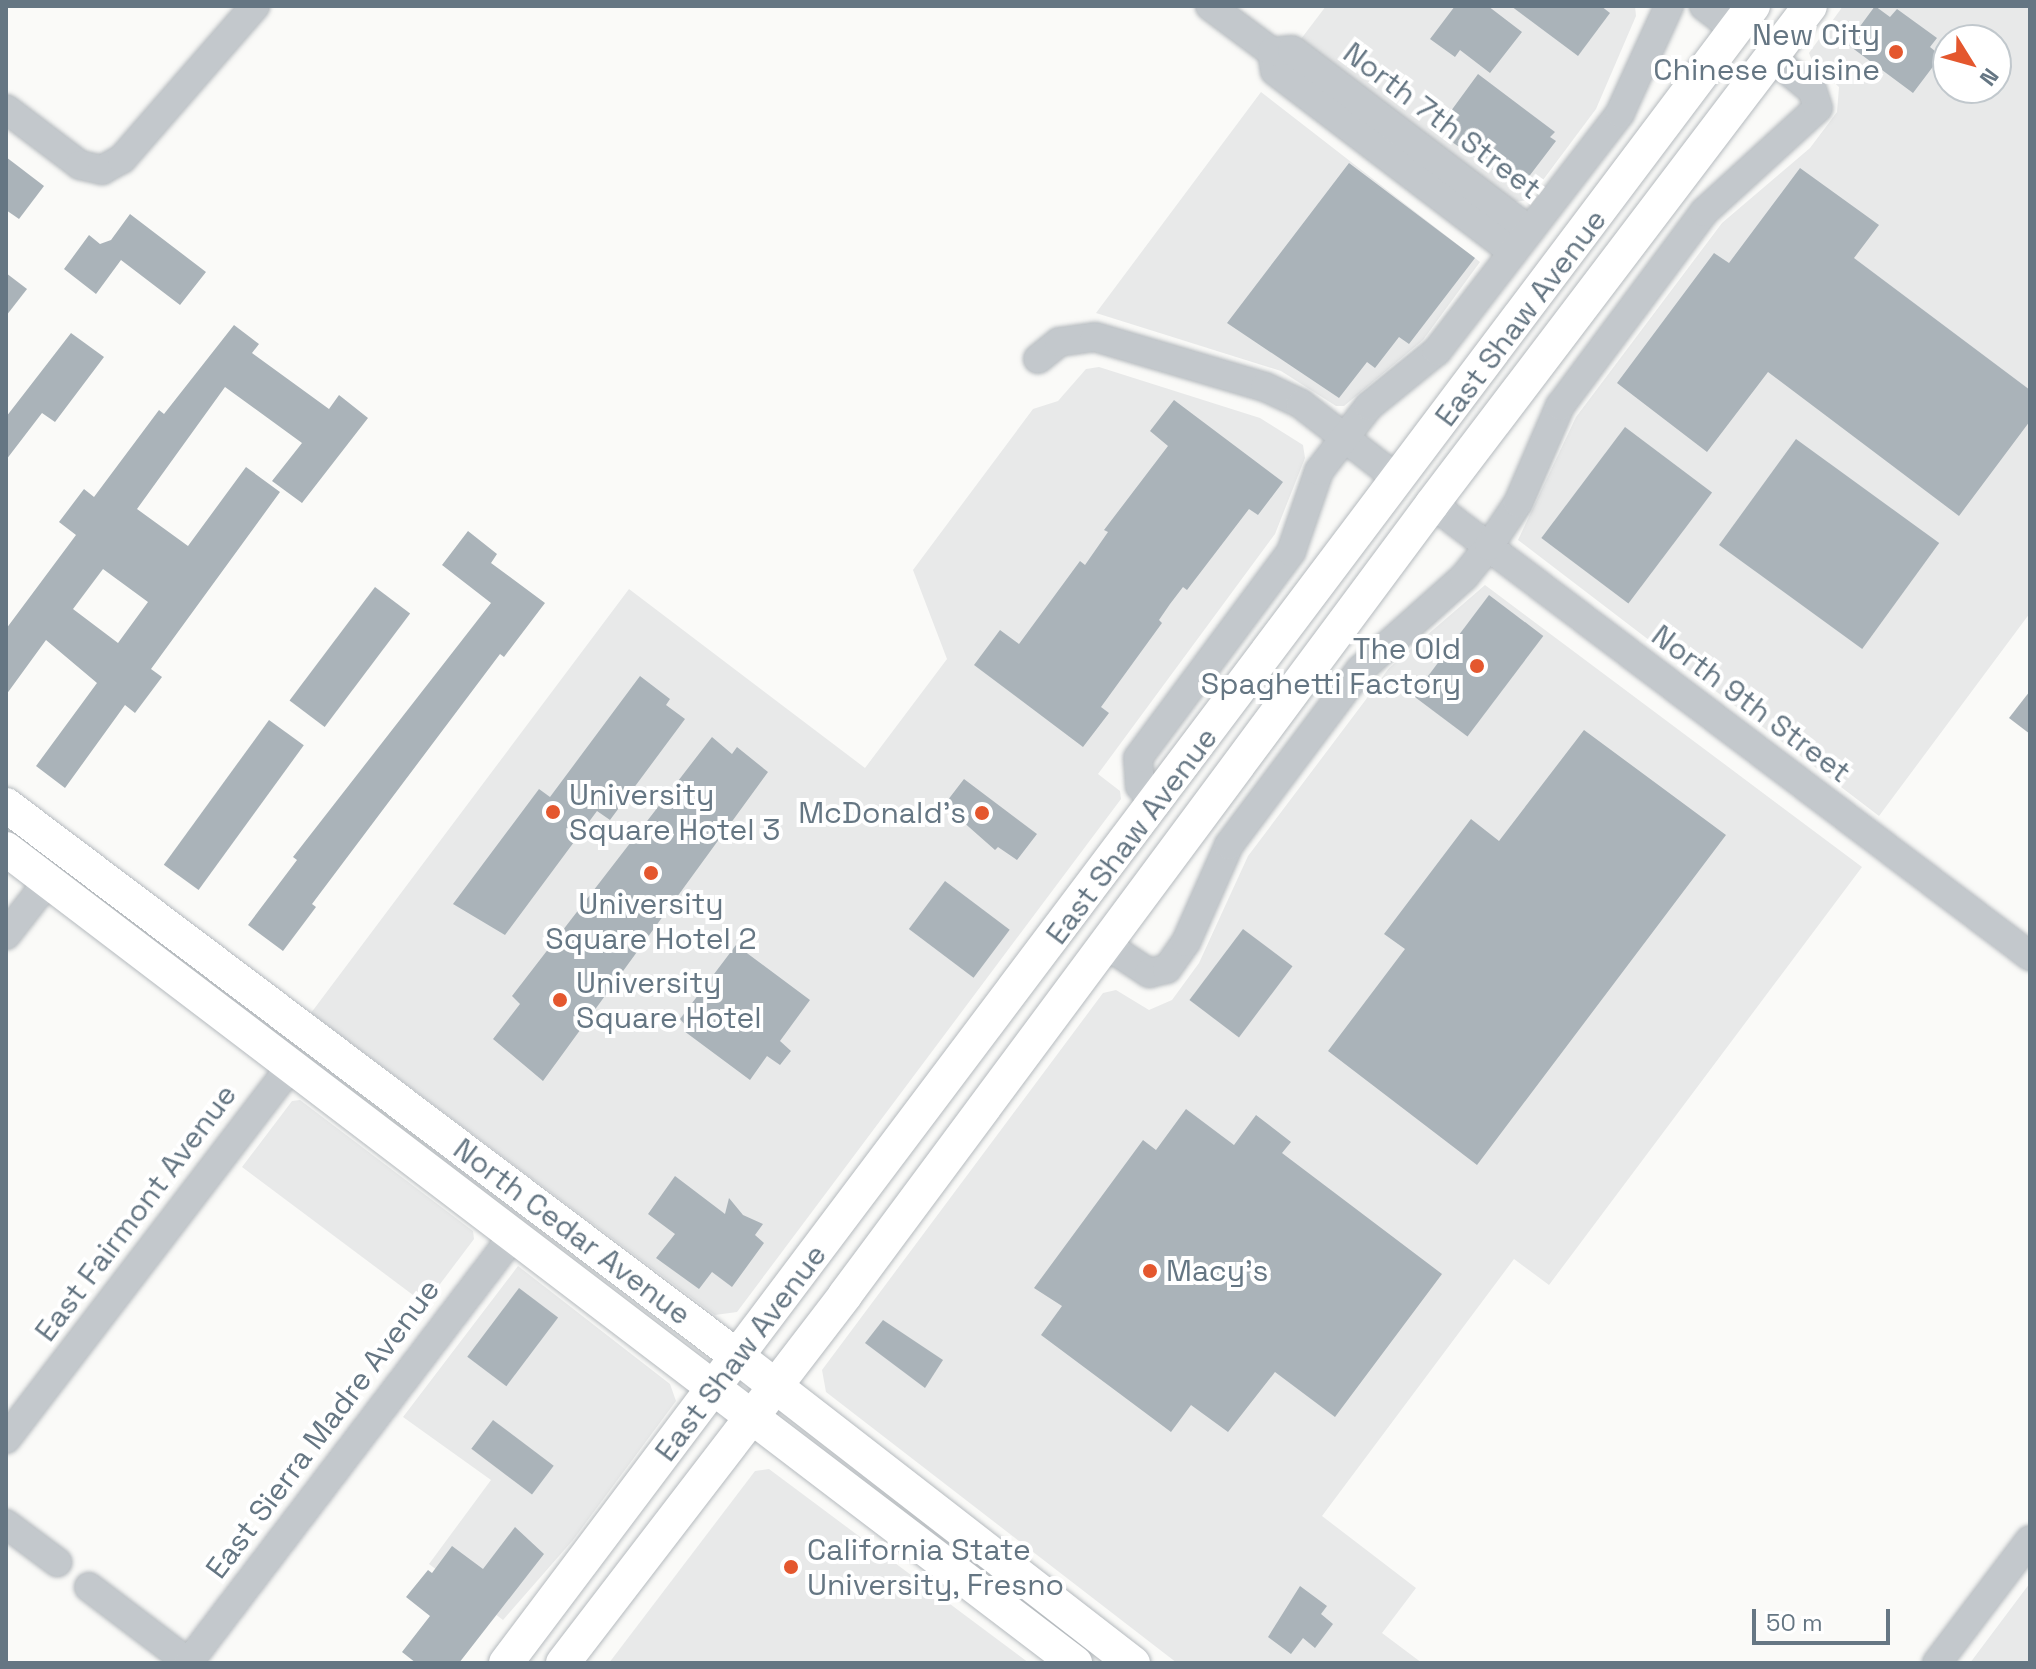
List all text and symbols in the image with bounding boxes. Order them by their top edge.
place label: New City Chinese Cuisine [1653,17,1880,88]
north arrow [1932,24,2012,104]
street label: North 7th Street [1336,35,1548,207]
marker: New City Chinese Cuisine [1887,43,1905,61]
text: N [1974,63,2005,92]
street label: East Shaw Avenue [1428,202,1614,434]
street label: North 9th Street [1644,618,1858,790]
place label: The Old Spaghetti Factory [1201,631,1461,702]
marker: The Old Spaghetti Factory [1468,657,1486,675]
street label: East Shaw Avenue [1039,720,1225,952]
place label: University Square Hotel 3 [569,777,780,848]
place label: McDonald's [798,795,966,831]
marker: University Square Hotel 3 [544,803,562,821]
marker: McDonald's [973,804,991,822]
marker: University Square Hotel 2 [642,864,660,882]
place label: University Square Hotel 2 [545,886,757,956]
place label: University Square Hotel [576,965,762,1036]
marker: University Square Hotel [551,991,569,1009]
street label: East Fairmont Avenue [28,1077,244,1349]
street label: North Cedar Avenue [446,1131,698,1333]
street label: East Shaw Avenue [648,1237,834,1469]
place label: Macy's [1166,1253,1268,1289]
marker: Macy's [1141,1262,1159,1280]
street label: East Sierra Madre Avenue [199,1272,447,1586]
place label: California State University, Fresno [807,1532,1065,1602]
marker: California State University, Fresno [782,1558,800,1576]
scale bar [1756,1593,1894,1643]
text: 50 m [1766,1607,1823,1638]

